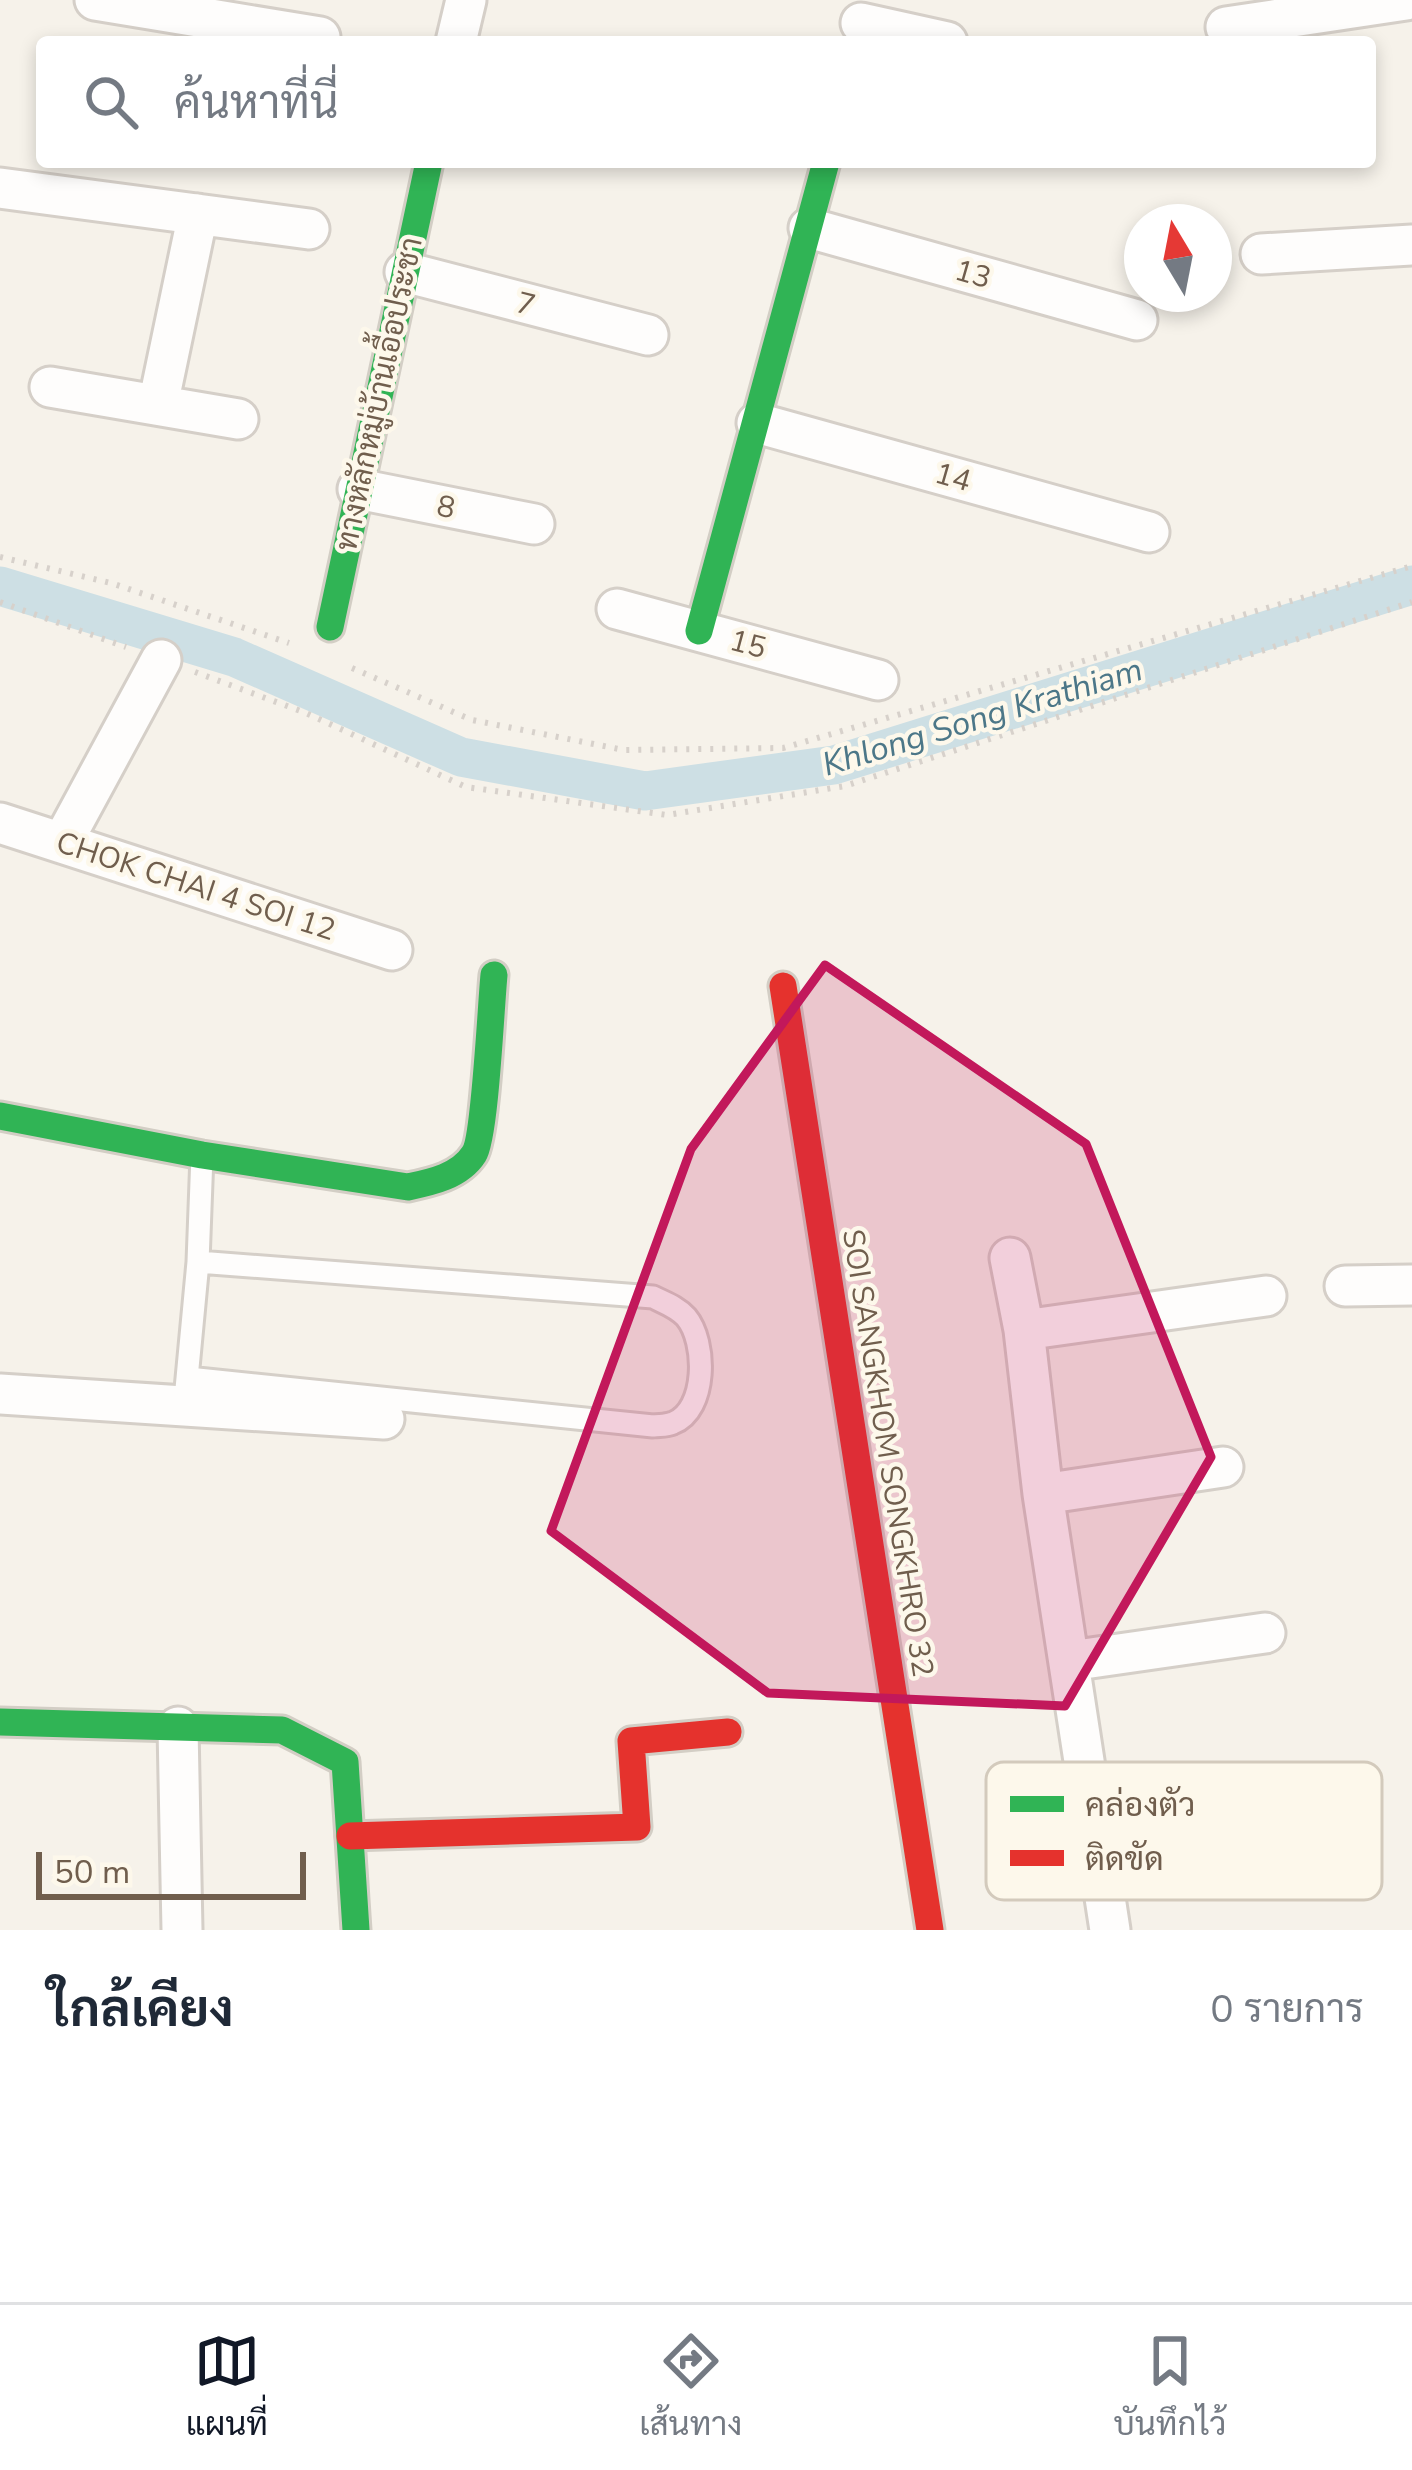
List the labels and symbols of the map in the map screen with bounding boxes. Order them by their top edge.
north arrow [1124,204,1232,312]
street label: ทางหลักหมู่บ้านเอื้อประชา [319,232,433,555]
street label: 13 [950,250,996,299]
street label: 7 [512,282,540,327]
street label: 14 [930,453,976,502]
street label: 8 [433,486,459,529]
street label: 15 [725,620,771,669]
water label: Khlong Song Krathiam [817,647,1148,788]
street label: CHOK CHAI 4 SOI 12 [51,822,341,951]
street label: SOI SANGKHOM SONGKHRO 32 [832,1226,943,1680]
legend [986,1762,1382,1900]
text: คล่องตัว [1085,1783,1195,1828]
text: ติดขัด [1085,1837,1164,1882]
scale bar [36,1846,306,1899]

